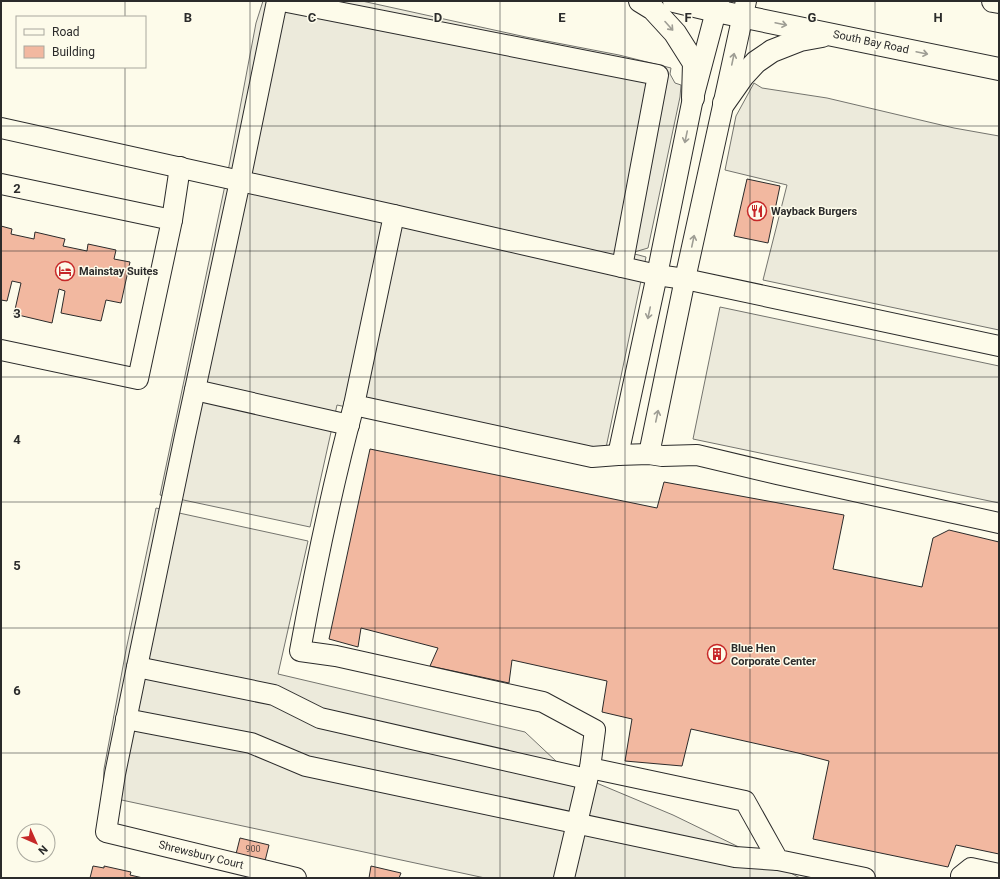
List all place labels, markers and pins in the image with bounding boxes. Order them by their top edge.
restaurant icon: Wayback Burgers [746,200,768,222]
place label: Wayback Burgers [771,205,858,218]
hotel icon: Mainstay Suites [54,260,76,282]
place label: Mainstay Suites [79,265,159,278]
place label: Blue Hen Corporate Center [731,642,816,668]
building icon: Blue Hen Corporate Center [706,643,728,665]

